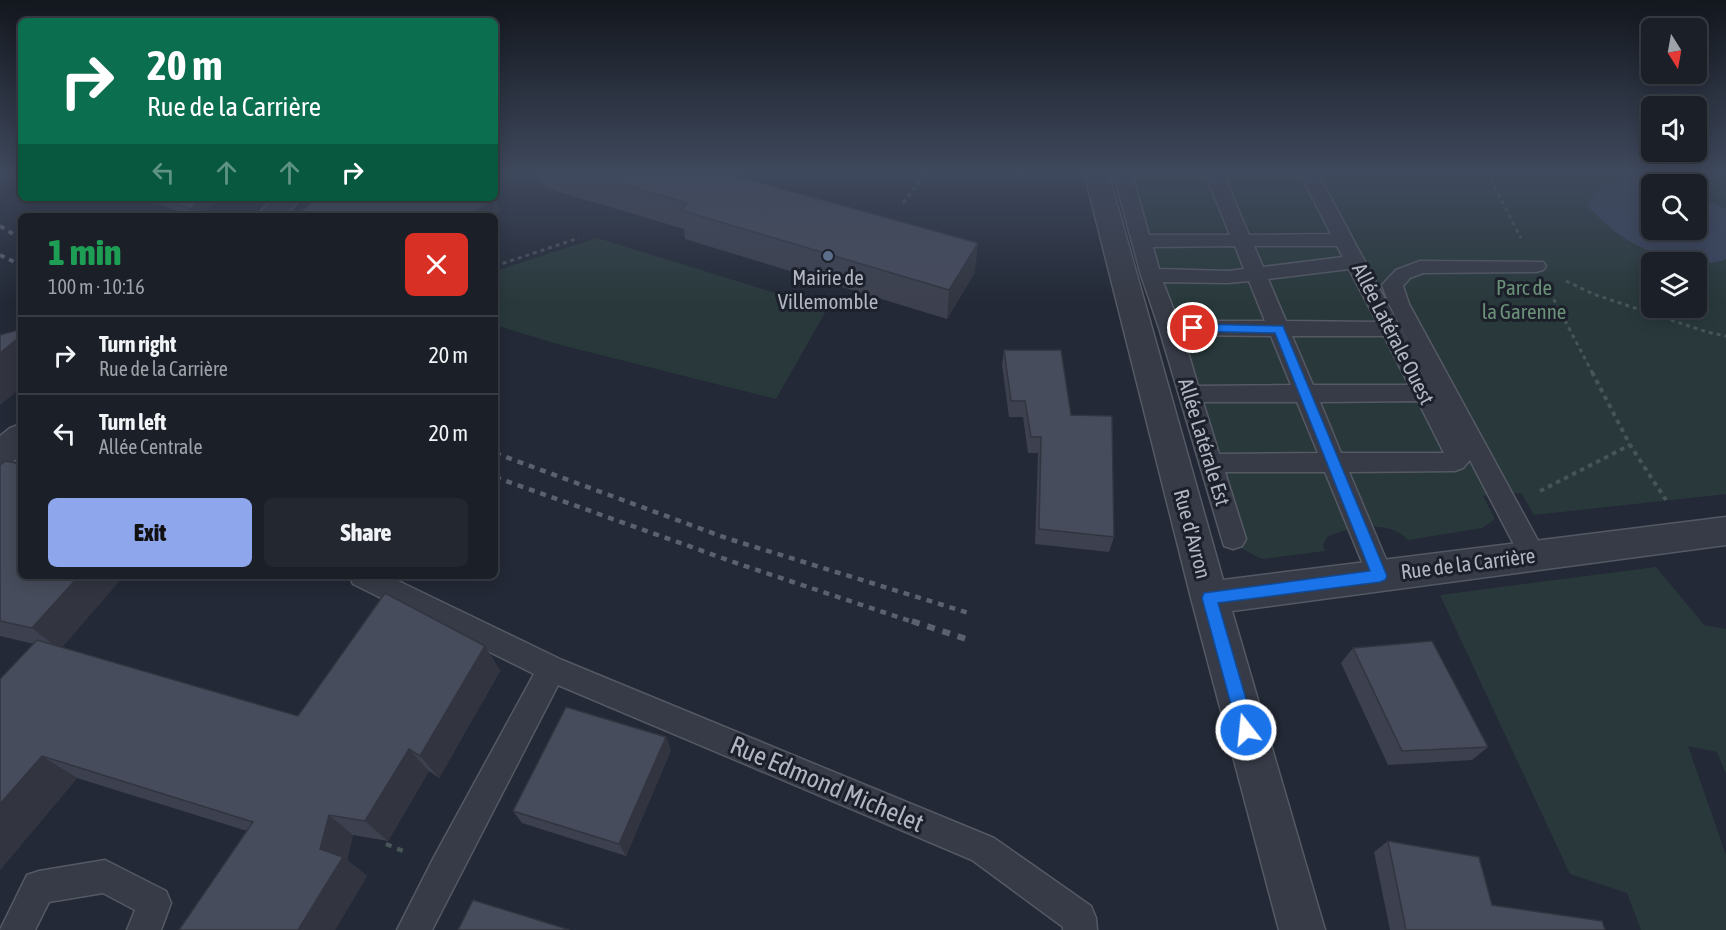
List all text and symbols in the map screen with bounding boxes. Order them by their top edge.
north arrow [1641,18,1707,84]
map controls [1641,18,1707,318]
text: 20 m [147,41,222,89]
icon: right [48,42,126,120]
text: Rue de la Carrière [147,91,321,122]
button: sound [1641,96,1707,162]
icon: left [147,156,180,189]
icon: ahead [210,156,243,189]
icon: ahead [273,156,306,189]
icon: right [336,156,369,189]
button: search [1641,174,1707,240]
text: 1 min [48,231,122,273]
button: close [405,233,468,296]
marker: Mairie de Villemomble [821,249,835,263]
button: layers [1641,252,1707,318]
street label: Allée Latérale Ouest [1348,259,1440,408]
place label: Mairie de Villemomble [778,265,878,313]
text: 100 m · 10:16 [48,275,145,298]
park label: Parc de la Garenne [1482,275,1566,323]
pin [1167,302,1218,353]
icon: arrive [1176,311,1209,344]
text: Turn right [99,331,176,357]
icon: right [48,339,81,372]
text: 20 m [428,342,468,368]
text: Rue de la Carrière [99,357,228,380]
street label: Allée Latérale Est [1174,375,1236,508]
text: Turn left [99,409,166,435]
icon: left [48,417,81,450]
text: 20 m [428,420,468,446]
text: Allée Centrale [99,435,203,458]
street label: Rue d'Avron [1170,486,1216,581]
button: Exit [48,498,252,567]
button: Share [264,498,468,567]
street label: Rue de la Carrière [1399,543,1537,583]
position arrow [1214,698,1278,762]
street label: Rue Edmond Michelet [726,730,928,838]

